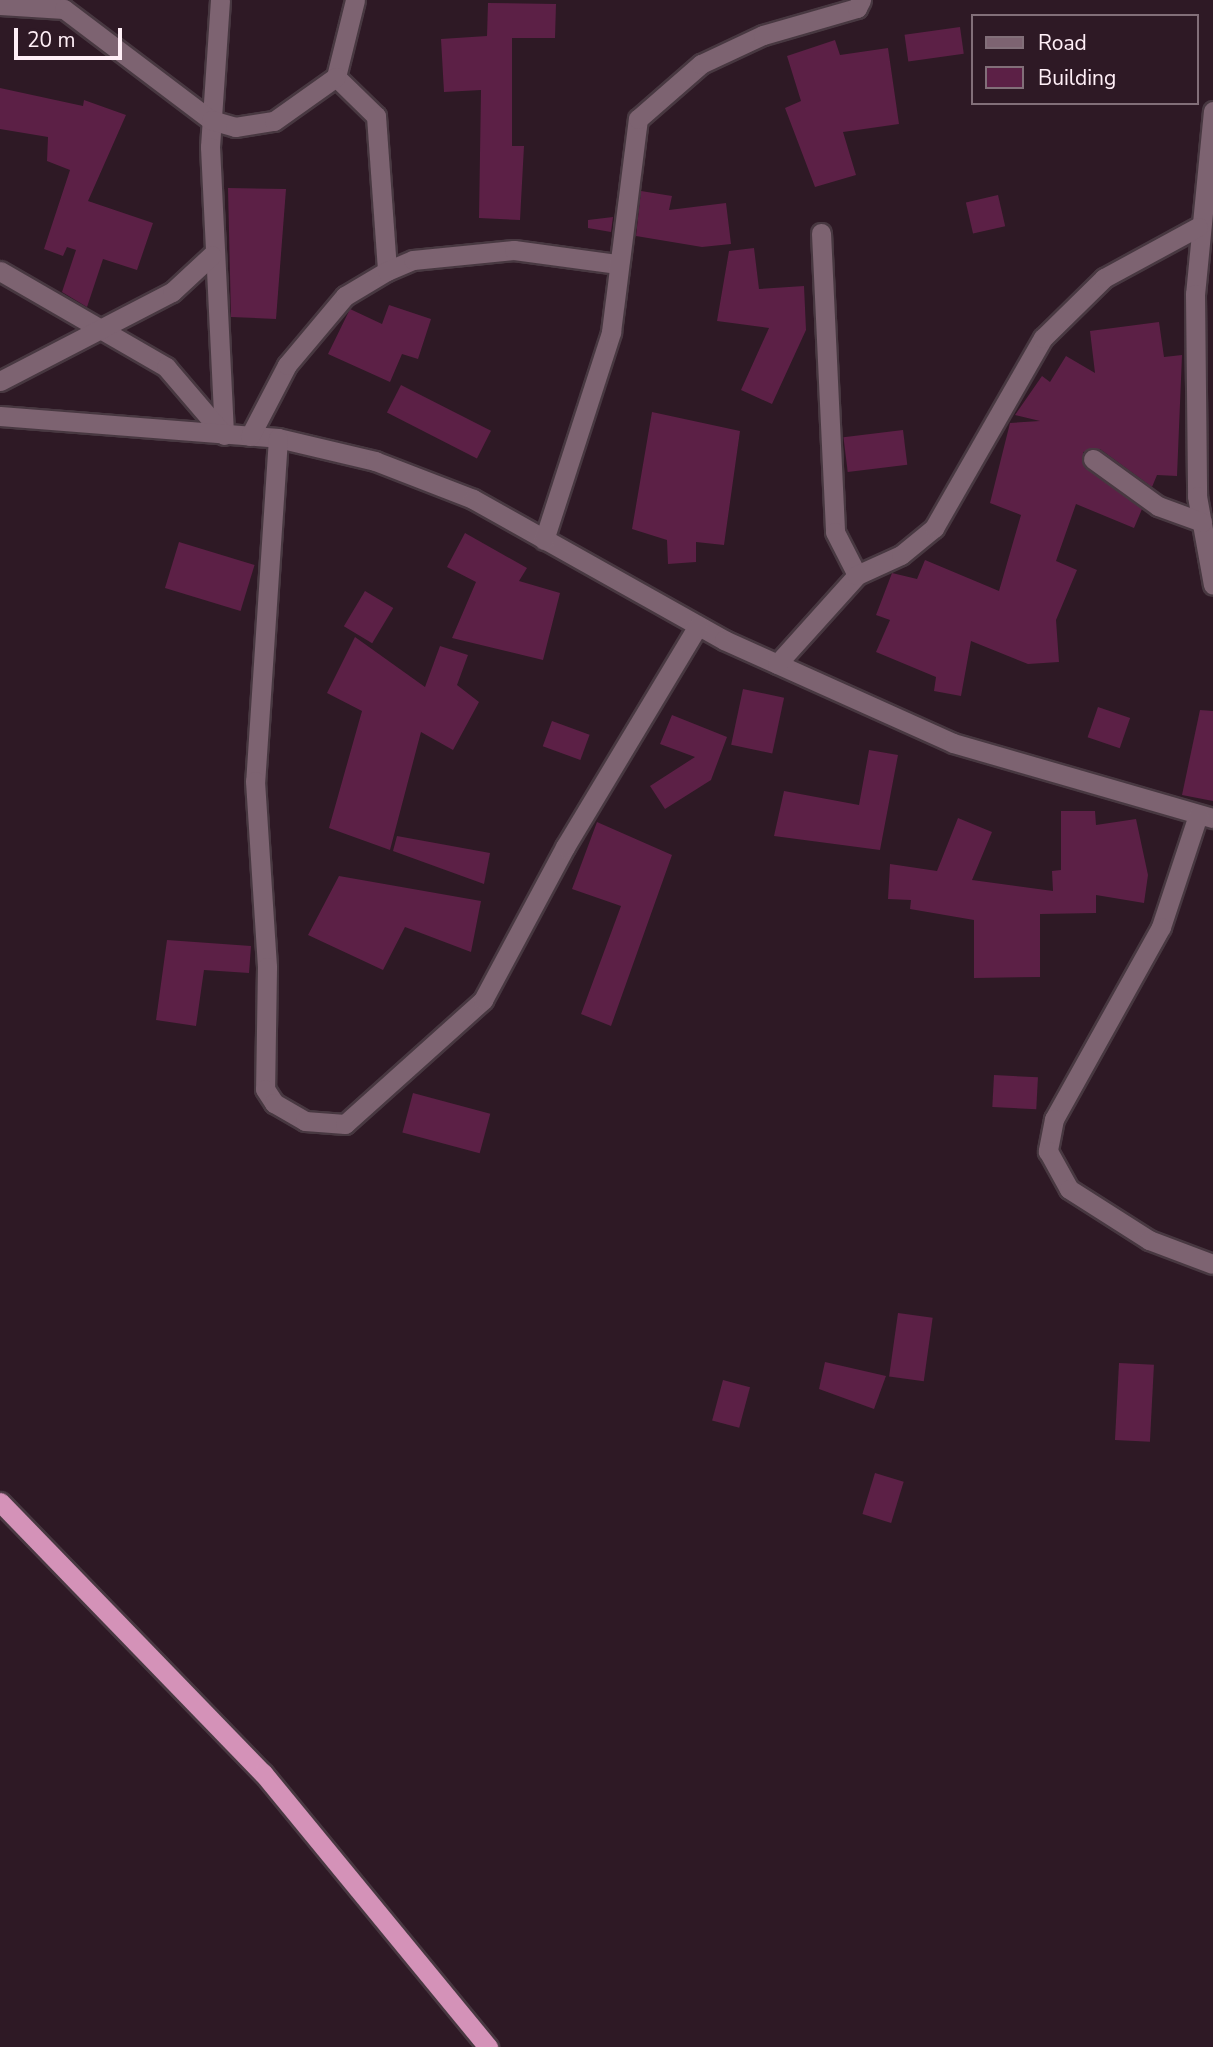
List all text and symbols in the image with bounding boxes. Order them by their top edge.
scale bar [18,14,126,58]
legend [972,14,1199,105]
text: 20 m [27,26,76,54]
text: Road [1038,29,1087,57]
text: Building [1038,64,1116,92]

